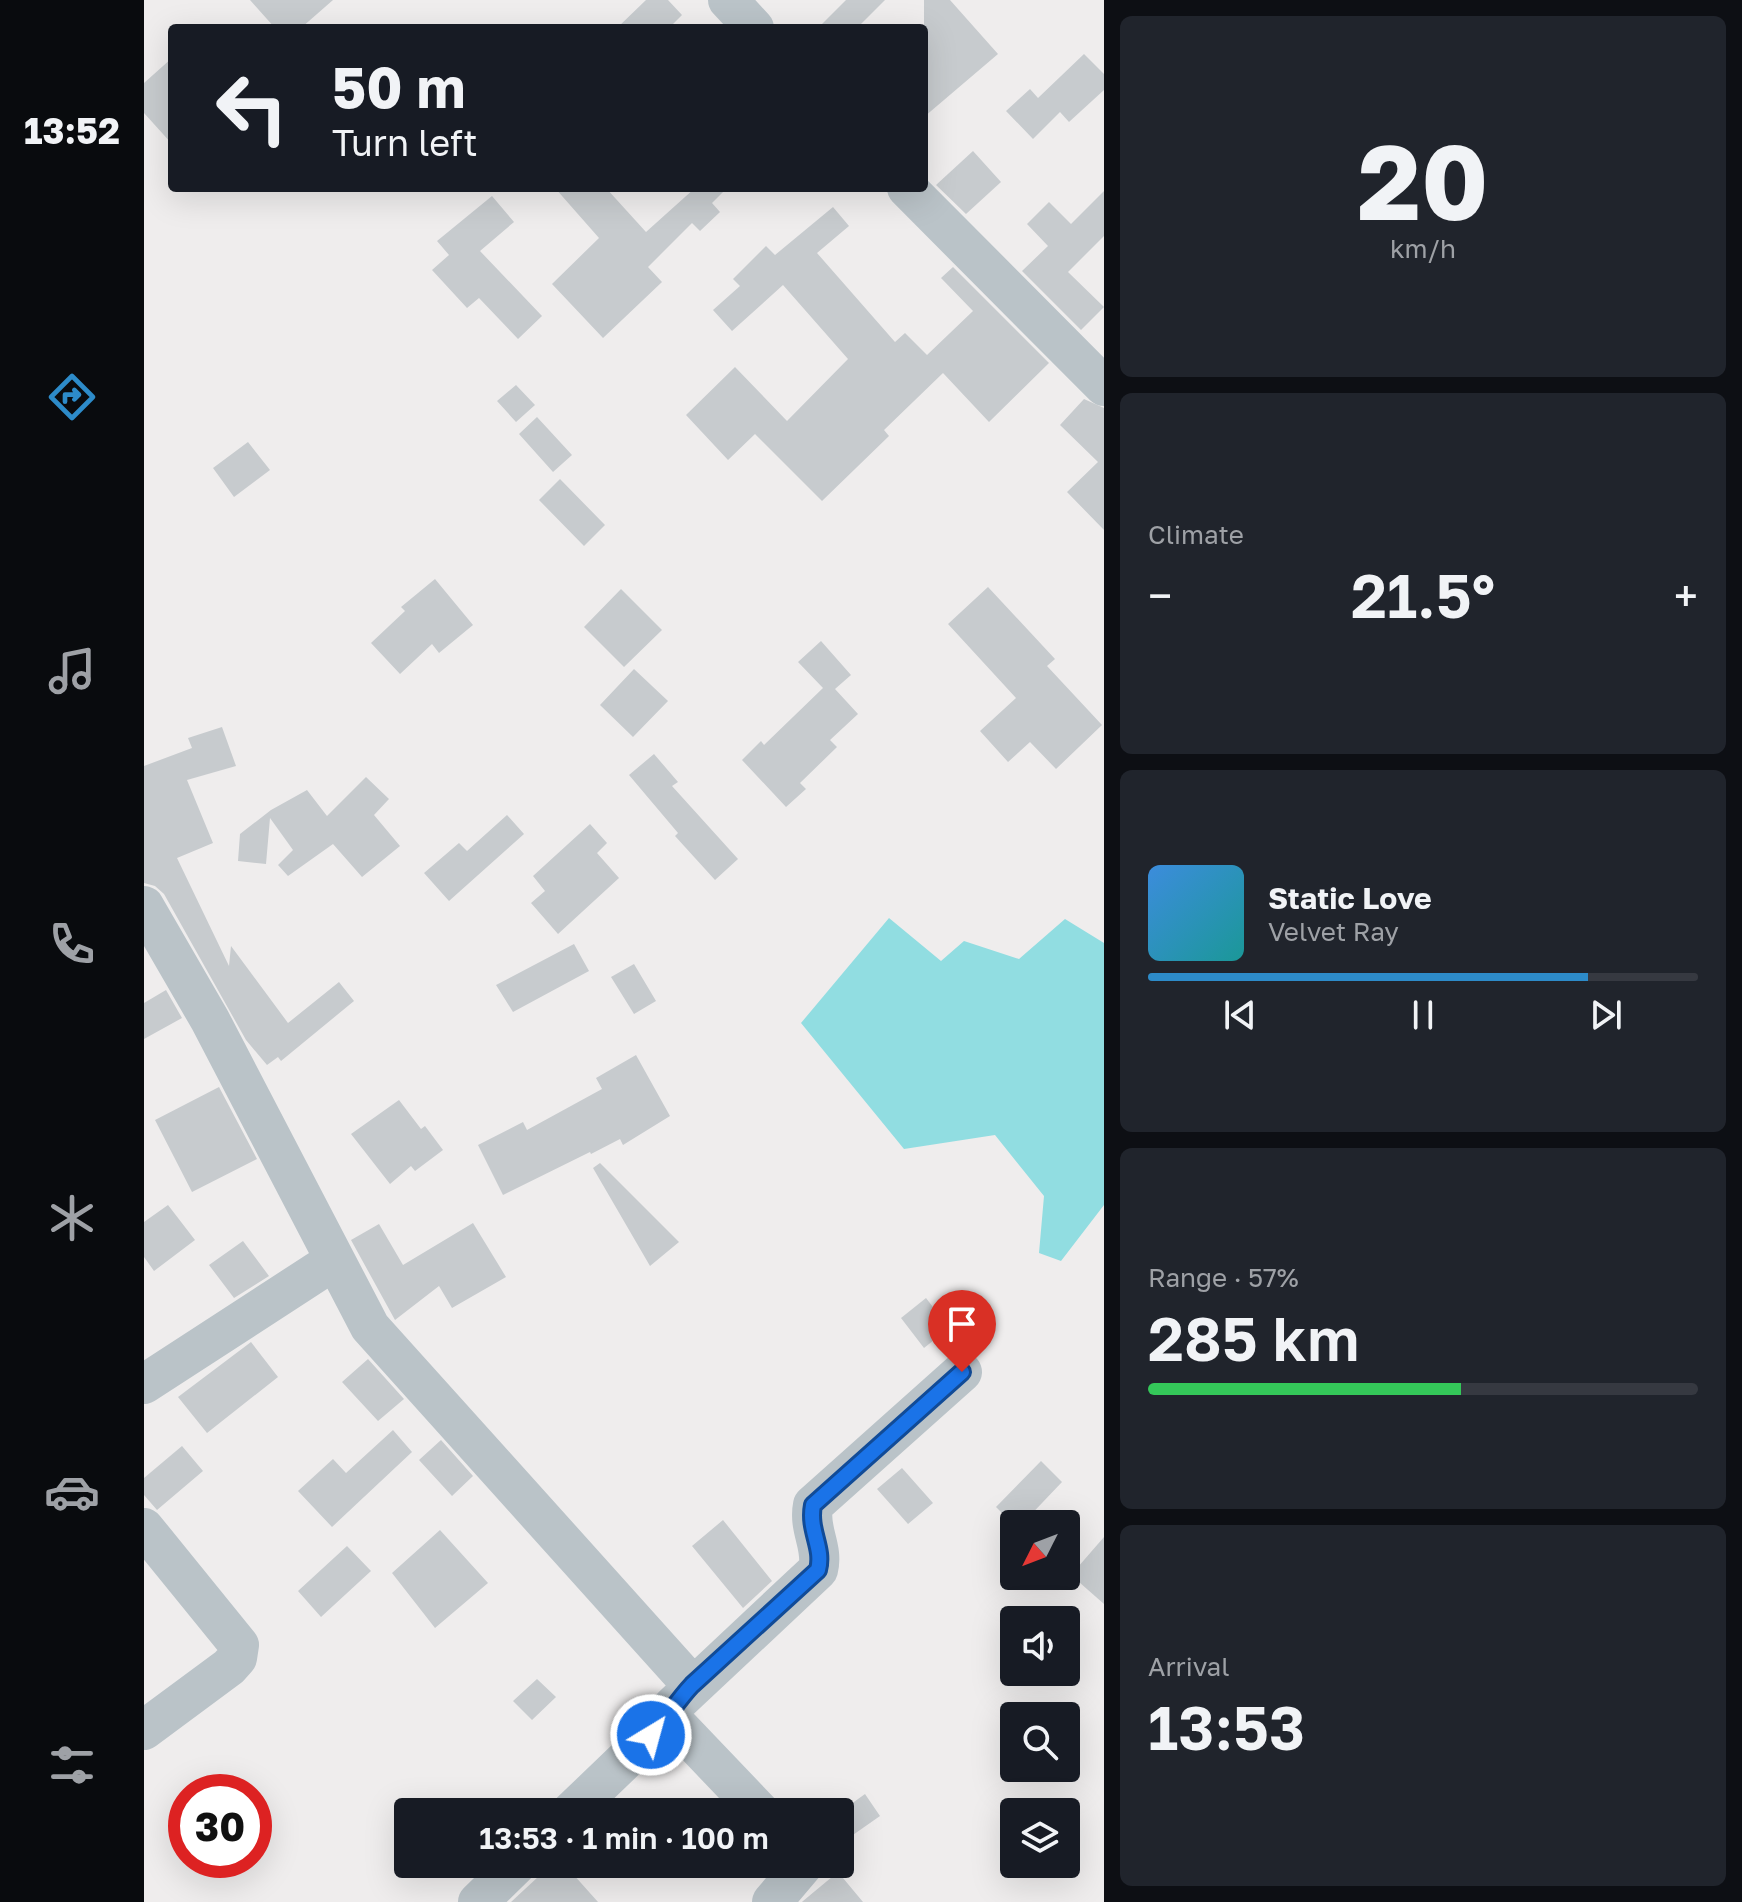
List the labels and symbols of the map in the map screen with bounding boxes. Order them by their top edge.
pin [928,1290,996,1372]
north arrow [1000,1510,1080,1590]
position arrow [609,1693,693,1777]
speed limit sign: 30 [168,1774,272,1878]

